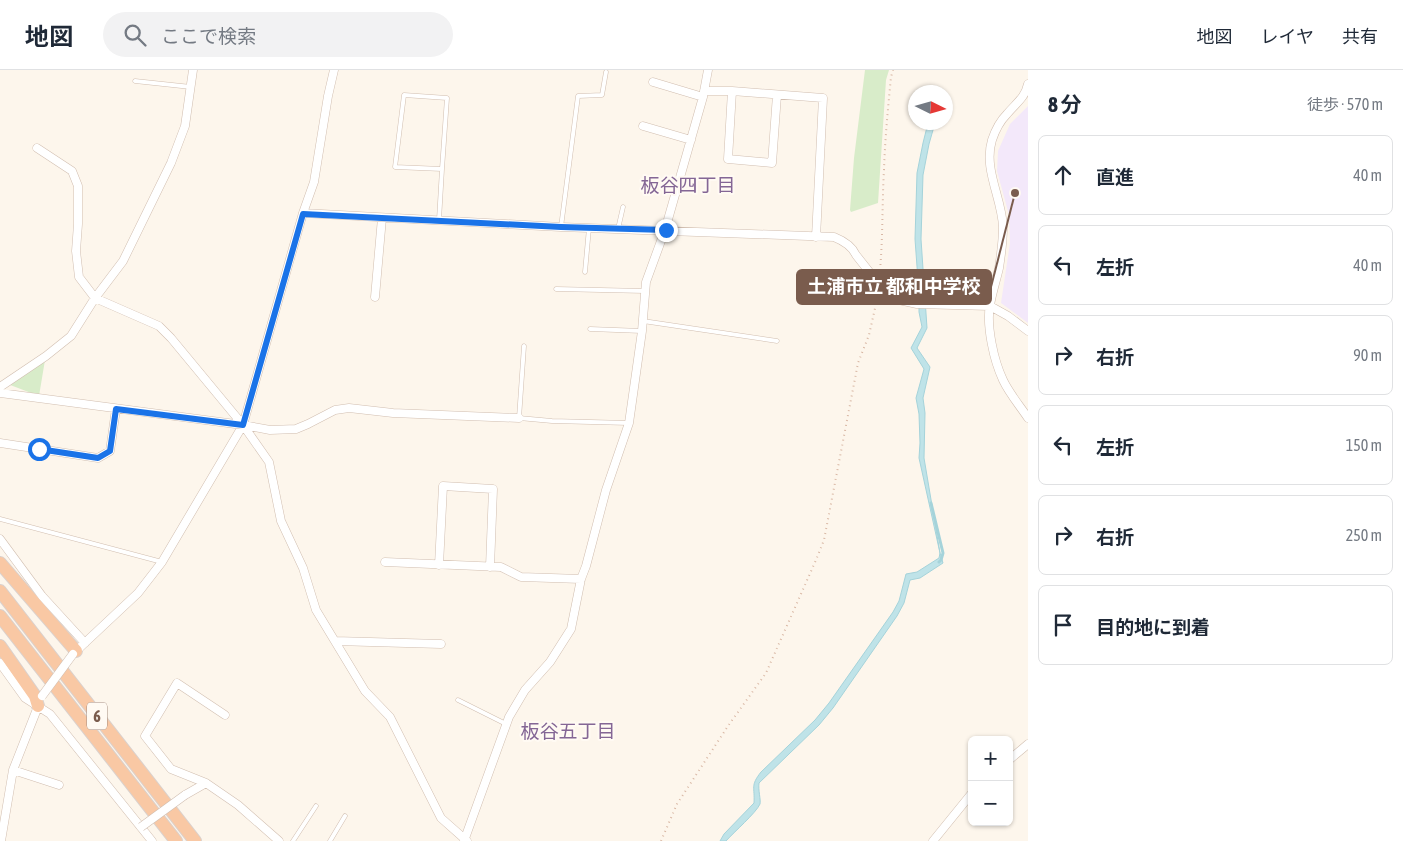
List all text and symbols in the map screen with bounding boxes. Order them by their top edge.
search box [103,12,453,57]
icon: search [121,21,149,49]
text: 地図 [25,23,73,50]
text: ここで検索 [161,25,256,47]
text: 地図 [1197,26,1233,47]
text: レイヤ [1261,26,1314,47]
text: 共有 [1342,26,1378,47]
north arrow [908,85,953,130]
text: 8 分 [1048,92,1082,116]
text: 徒歩 · 570 m [1307,95,1383,113]
icon: ahead [1049,161,1077,189]
text: 直進 [1096,166,1134,188]
text: 40 m [1353,166,1382,184]
district label: 板谷四丁目 [640,174,736,196]
route end [655,219,678,242]
icon: left [1049,251,1077,279]
text: 左折 [1096,256,1134,278]
text: 40 m [1353,256,1382,274]
callout: 土浦市立 都和中学校 [797,270,991,304]
text: 土浦市立 都和中学校 [807,275,981,297]
icon: right [1049,341,1077,369]
text: 右折 [1096,346,1134,368]
text: 90 m [1353,346,1382,364]
icon: left [1049,431,1077,459]
text: 左折 [1096,436,1134,458]
text: 150 m [1346,436,1382,454]
route start [28,438,51,461]
icon: right [1049,521,1077,549]
text: 右折 [1096,526,1134,548]
text: 250 m [1346,526,1382,544]
icon: arrive [1049,611,1077,639]
text: 目的地に到着 [1096,616,1210,638]
road number: 6 [87,702,107,729]
district label: 板谷五丁目 [520,720,616,742]
map controls [968,736,1013,826]
button: + [968,736,1013,781]
button: − [968,781,1013,826]

